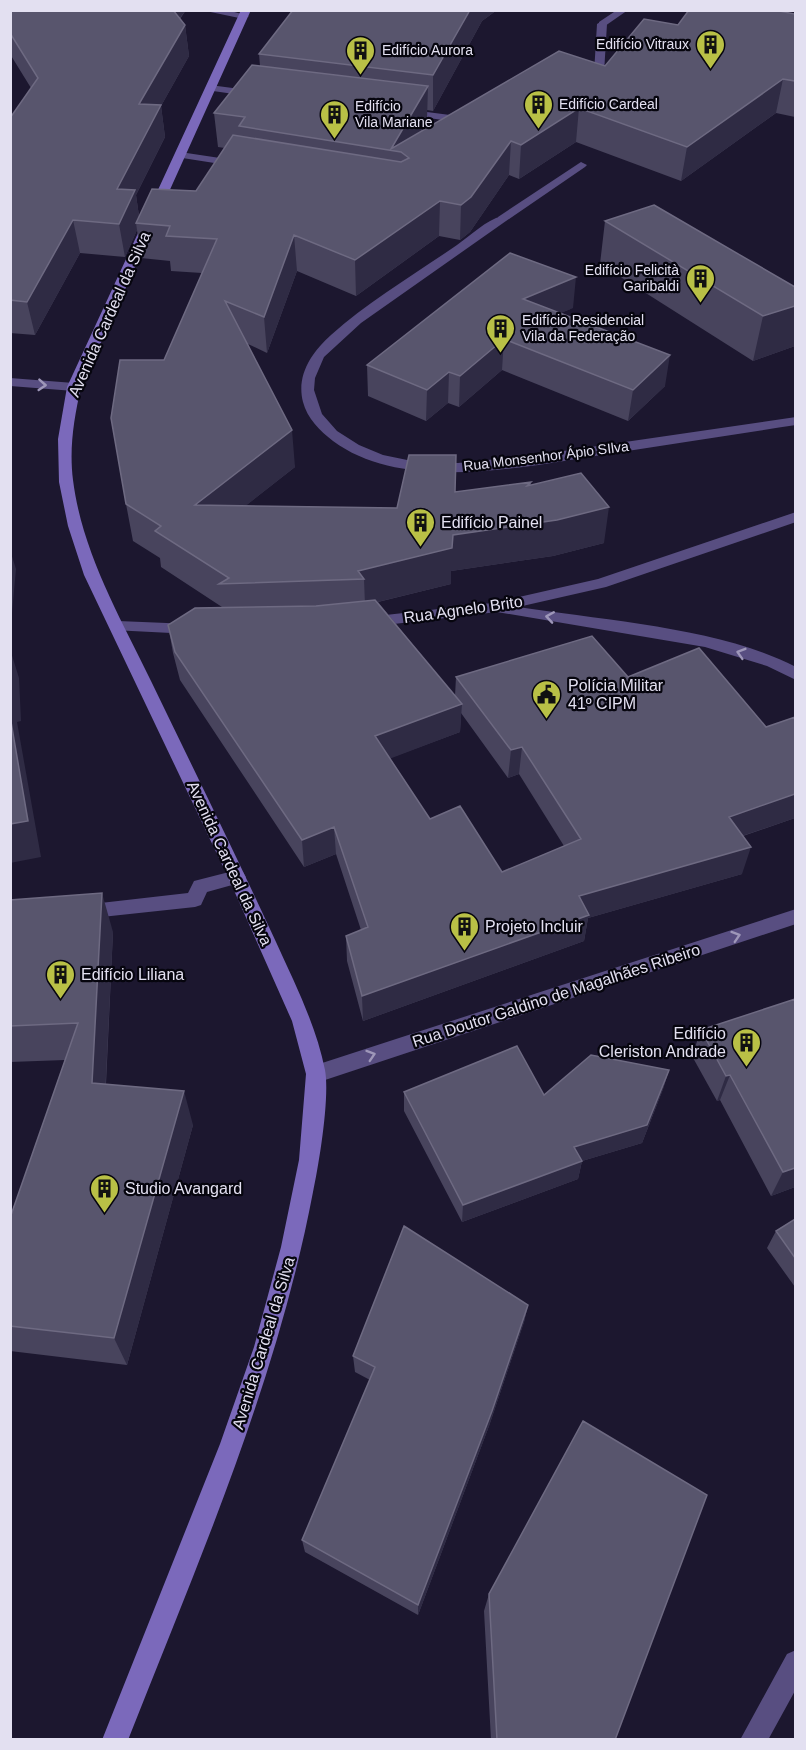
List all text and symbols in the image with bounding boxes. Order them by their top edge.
building icon: Edifício Vitraux [694,28,726,70]
building icon: Edifício Aurora [345,34,377,76]
place label: Edifício Vitraux [596,36,689,52]
place label: Edifício Aurora [382,42,473,58]
building icon: Edifício Cardeal [522,88,554,130]
place label: Edifício Cardeal [559,96,658,112]
building icon: Edifício Vila Mariane [318,98,350,140]
place label: Edifício Vila Mariane [355,98,433,130]
street label: Avenida Cardeal da Silva [65,229,154,400]
place label: Edifício Felicità Garibaldi [585,262,679,294]
building icon: Edifício Felicità Garibaldi [684,262,716,304]
building icon: Edifício Residencial Vila da Federação [485,312,517,354]
place label: Edifício Residencial Vila da Federação [522,312,644,344]
one-way arrow [38,378,47,391]
street label: Rua Monsenhor Ápio SIlva [462,438,630,474]
building icon: Edifício Painel [404,506,436,548]
place label: Edifício Painel [441,514,542,531]
street label: Rua Agnelo Brito [402,593,524,626]
one-way arrow [545,612,554,624]
one-way arrow [736,648,747,660]
place label: Polícia Militar 41º CIPM [568,677,664,712]
public building icon: Polícia Militar 41º CIPM [531,678,563,720]
street label: Avenida Cardeal da Silva [184,778,275,948]
building icon: Projeto Incluir [448,910,480,952]
place label: Projeto Incluir [485,918,583,935]
one-way arrow [730,930,741,943]
street label: Rua Doutor Galdino de Magalhães Ribeiro [410,941,702,1050]
building icon: Edifício Liliana [44,958,76,1000]
place label: Edifício Liliana [81,966,184,983]
place label: Edifício Cleriston Andrade [599,1025,726,1060]
building icon: Edifício Cleriston Andrade [731,1026,763,1068]
one-way arrow [365,1050,376,1063]
building icon: Studio Avangard [88,1172,120,1214]
place label: Studio Avangard [125,1180,242,1197]
street label: Avenida Cardeal da Silva [229,1255,298,1431]

